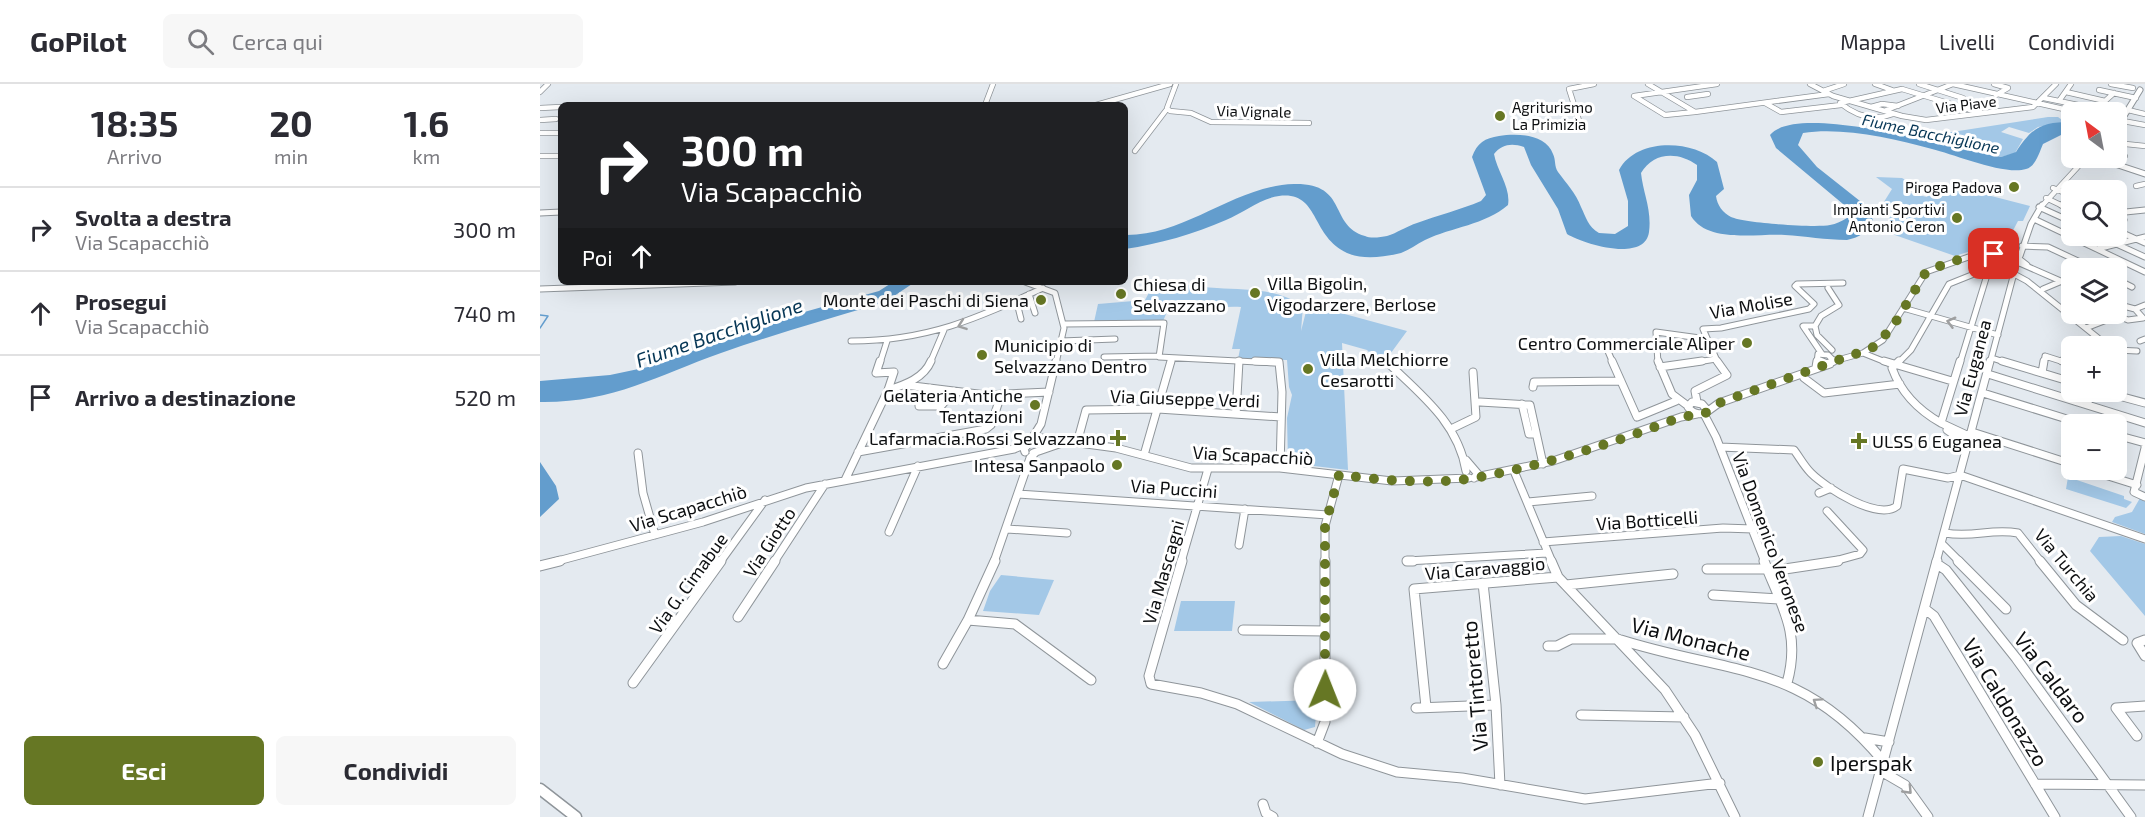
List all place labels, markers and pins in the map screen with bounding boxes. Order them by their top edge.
place label: Agriturismo La Primizia [1512,98,1593,133]
marker: Agriturismo La Primizia [1493,109,1507,123]
place label: Piroga Padova [1905,178,2002,196]
marker: Piroga Padova [2007,180,2021,194]
place label: Impianti Sportivi Antonio Ceron [1833,200,1945,235]
marker: Impianti Sportivi Antonio Ceron [1950,211,1964,225]
pin [1968,228,2019,279]
place label: Villa Bigolin, Vigodarzere, Berlose [1267,272,1436,315]
place label: Chiesa di Selvazzano [1133,273,1226,316]
marker: Villa Bigolin, Vigodarzere, Berlose [1248,286,1262,300]
marker: Chiesa di Selvazzano [1114,287,1128,301]
place label: Monte dei Paschi di Siena [823,289,1029,311]
marker: Monte dei Paschi di Siena [1034,293,1048,307]
place label: Centro Commerciale Alìper [1518,332,1735,354]
place label: Municipio di Selvazzano Dentro [994,334,1147,377]
marker: Centro Commerciale Alìper [1740,336,1754,350]
marker: Municipio di Selvazzano Dentro [975,348,989,362]
place label: Villa Melchiorre Cesarotti [1320,348,1449,391]
marker: Villa Melchiorre Cesarotti [1301,362,1315,376]
place label: Gelateria Antiche Tentazioni [883,384,1023,427]
marker: Gelateria Antiche Tentazioni [1028,398,1042,412]
place label: Lafarmacia.Rossi Selvazzano [869,427,1106,449]
place label: ULSS 6 Euganea [1872,430,2002,452]
marker: Lafarmacia.Rossi Selvazzano [1111,431,1125,445]
marker: ULSS 6 Euganea [1850,432,1868,450]
place label: Intesa Sanpaolo [974,454,1105,476]
marker: Intesa Sanpaolo [1110,458,1124,472]
place label: Iperspak [1830,750,1913,775]
marker: Iperspak [1811,755,1825,769]

